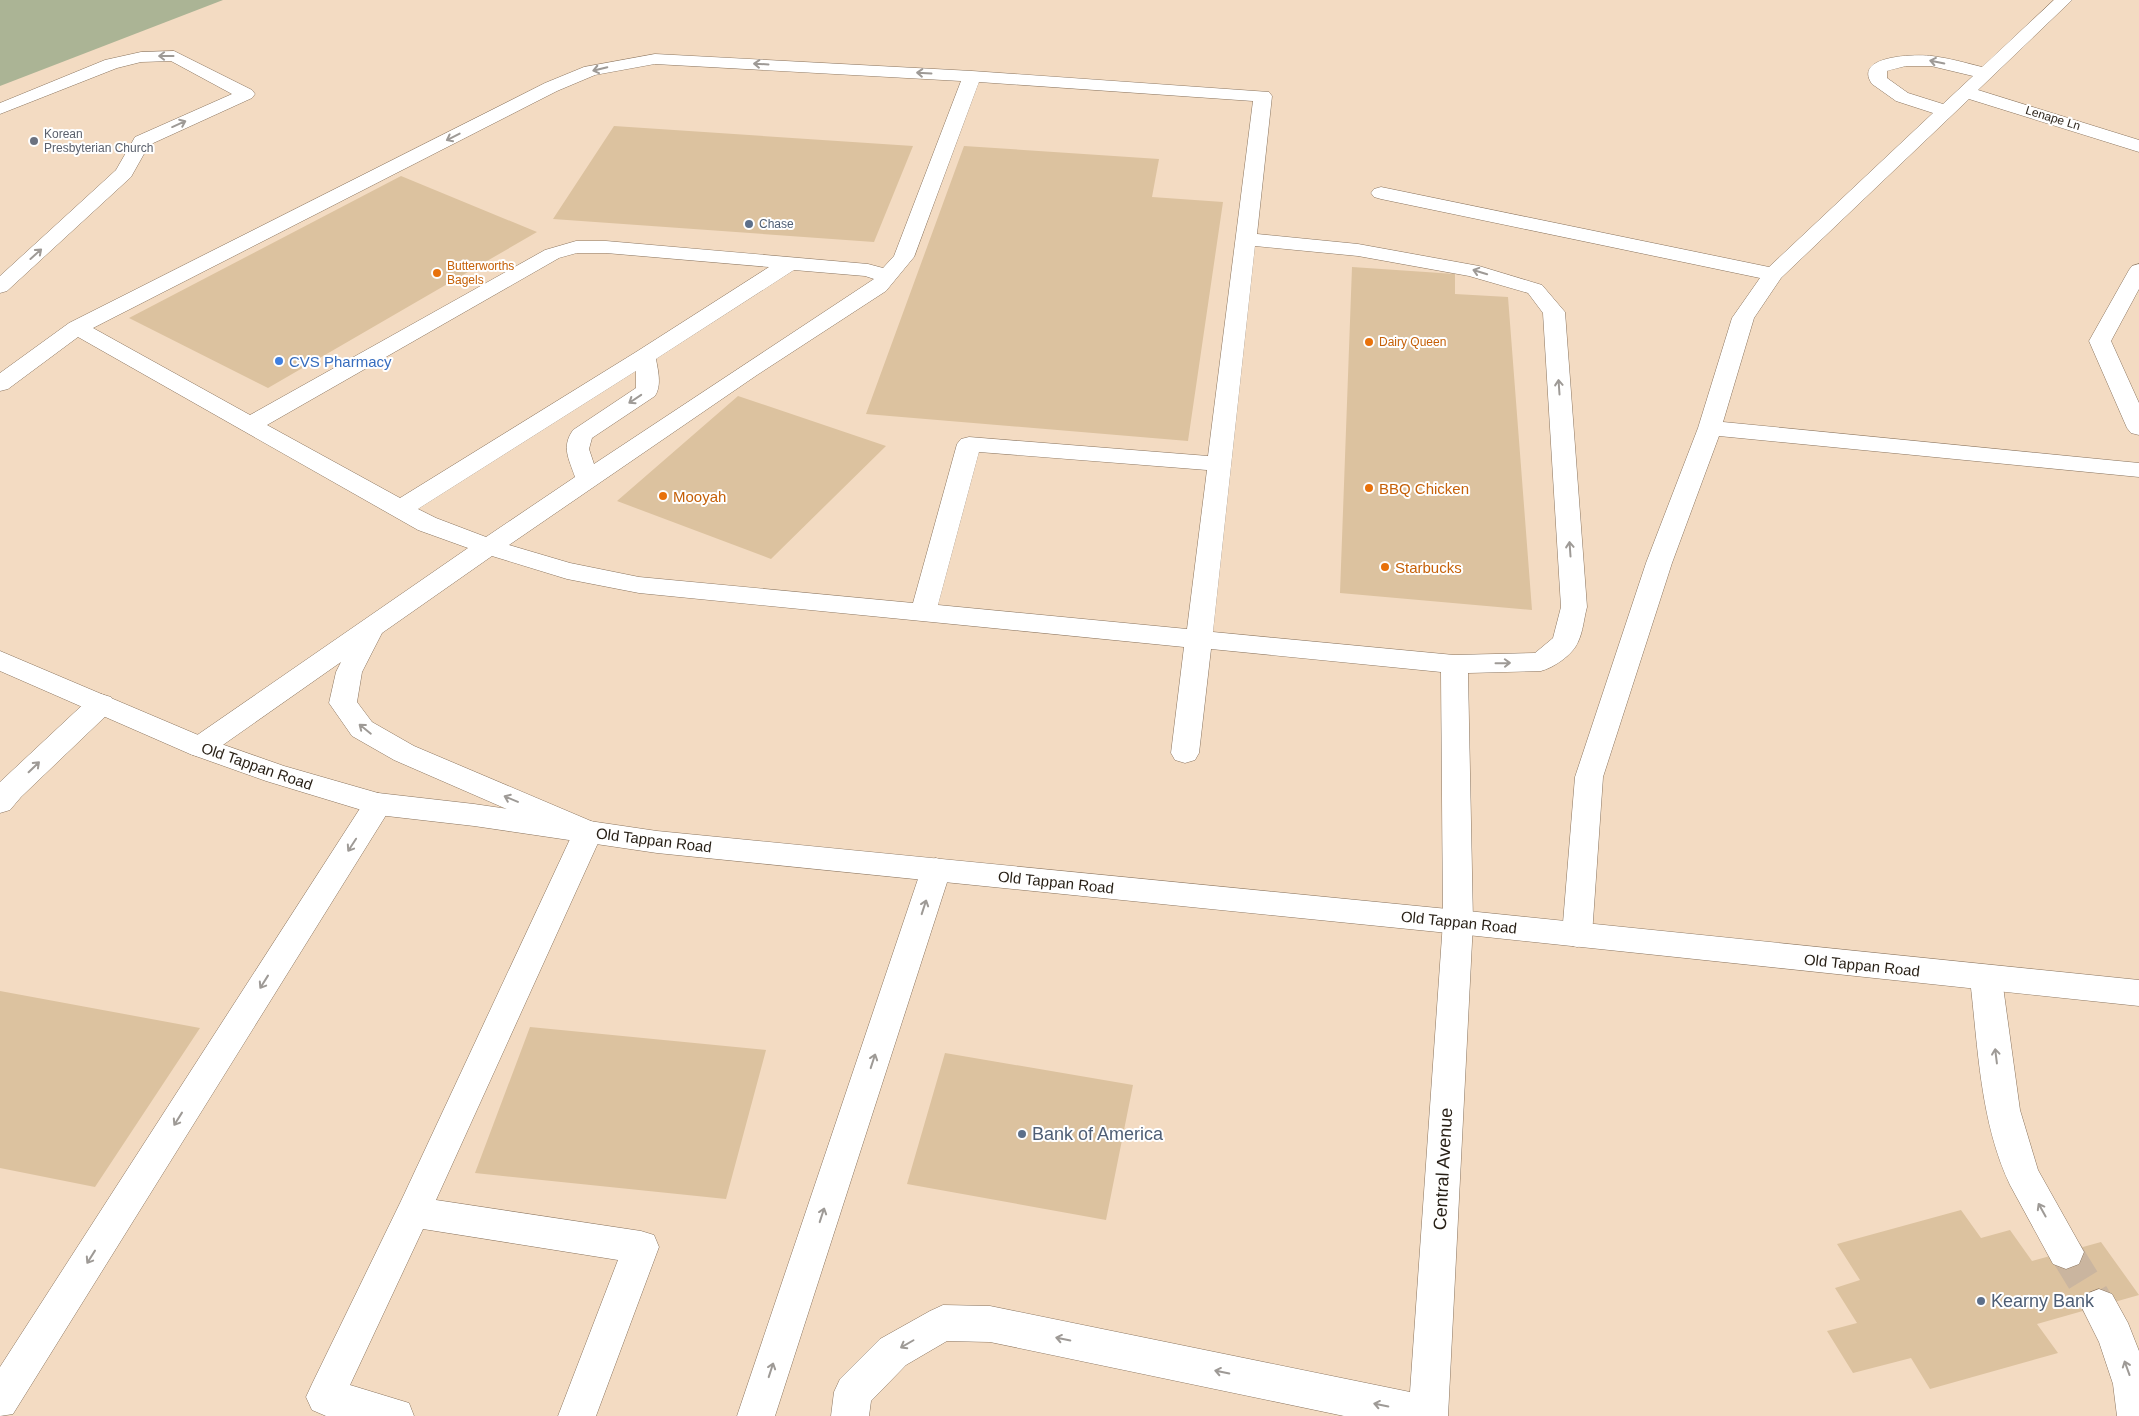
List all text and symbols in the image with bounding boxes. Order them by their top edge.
one-way arrow [158,51,174,61]
one-way arrow [1929,57,1945,66]
one-way arrow [754,60,770,69]
one-way arrow [592,65,608,74]
one-way arrow [916,69,932,78]
street label: Lenape Ln [2024,103,2082,133]
one-way arrow [171,118,186,128]
place label: Korean Presbyterian Church [44,127,153,155]
one-way arrow [445,132,460,142]
marker: Korean Presbyterian Church [28,135,40,147]
place label: Chase [759,217,794,231]
marker: Chase [743,218,755,230]
one-way arrow [30,248,43,260]
place label: Butterworths Bagels [447,259,514,287]
marker: Butterworths Bagels [431,267,443,279]
one-way arrow [1473,267,1489,277]
place label: Dairy Queen [1379,335,1446,349]
marker: Dairy Queen [1363,336,1375,348]
place label: CVS Pharmacy [289,353,392,370]
marker: CVS Pharmacy [273,355,285,367]
one-way arrow [1554,380,1564,396]
one-way arrow [628,394,642,404]
place label: BBQ Chicken [1379,480,1469,497]
marker: BBQ Chicken [1363,482,1375,494]
place label: Mooyah [673,488,726,505]
marker: Mooyah [657,490,669,502]
one-way arrow [1565,542,1575,558]
place label: Starbucks [1395,559,1462,576]
marker: Starbucks [1379,561,1391,573]
one-way arrow [1495,658,1511,667]
one-way arrow [358,724,372,734]
street label: Old Tappan Road [199,739,315,793]
one-way arrow [28,761,40,773]
one-way arrow [504,794,519,804]
street label: Old Tappan Road [595,824,713,856]
one-way arrow [346,837,356,851]
street label: Old Tappan Road [997,867,1115,897]
one-way arrow [920,899,930,915]
street label: Old Tappan Road [1400,907,1518,937]
street label: Old Tappan Road [1803,950,1921,980]
one-way arrow [259,974,269,988]
one-way arrow [1991,1048,2001,1064]
one-way arrow [869,1053,879,1069]
street label: Central Avenue [1430,1107,1456,1231]
one-way arrow [172,1112,182,1126]
place label: Bank of America [1032,1124,1164,1144]
marker: Bank of America [1016,1128,1028,1140]
one-way arrow [2037,1203,2047,1217]
one-way arrow [818,1208,828,1224]
one-way arrow [86,1249,96,1263]
place label: Kearny Bank [1991,1291,2095,1311]
marker: Kearny Bank [1975,1295,1987,1307]
one-way arrow [1055,1333,1071,1343]
one-way arrow [901,1339,915,1349]
one-way arrow [2122,1361,2131,1377]
one-way arrow [767,1362,777,1378]
one-way arrow [1214,1366,1230,1376]
one-way arrow [1373,1399,1389,1409]

